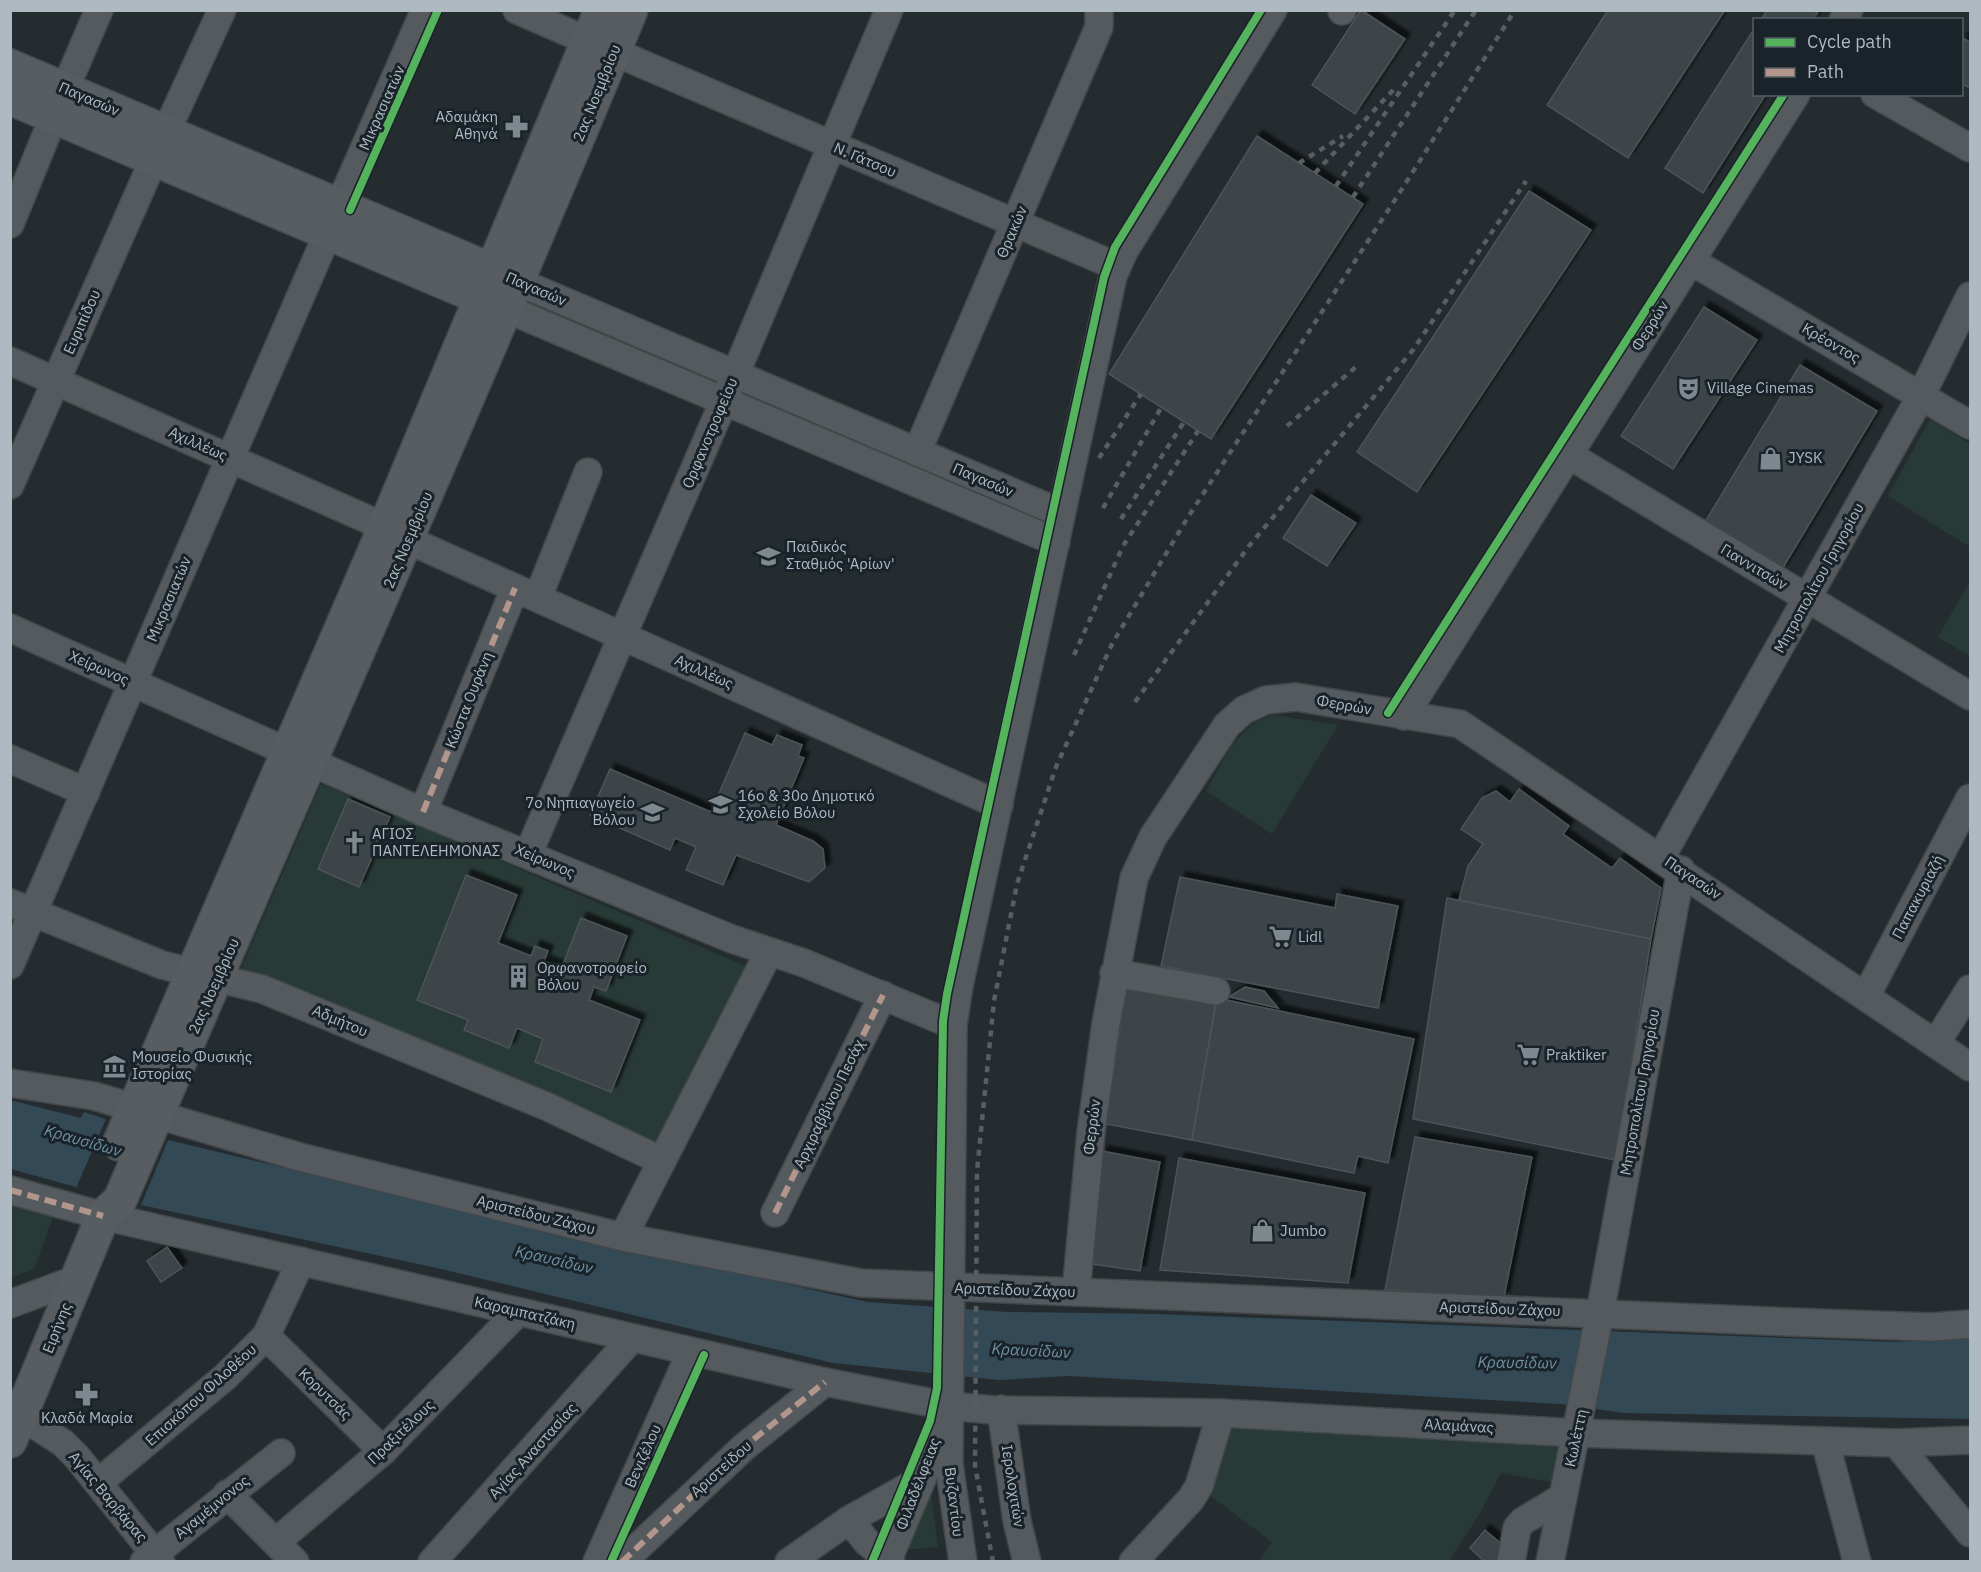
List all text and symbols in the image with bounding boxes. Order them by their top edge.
legend [1753,18,1963,96]
text: Cycle path [1807,30,1892,53]
street label: 2ας Νοεμβρίου [568,41,625,144]
text: Path [1807,60,1844,83]
street label: Μικρασιατών [354,62,409,153]
street label: Παγασών [56,77,123,120]
place label: Αδαμάκη Αθηνά [435,107,498,143]
pharmacy icon: Αδαμάκη Αθηνά [503,113,529,139]
street label: Ν. Γάτσου [831,138,900,181]
street label: Θρακών [992,202,1031,261]
street label: Παγασών [503,267,570,310]
street label: Ευριπίδου [59,286,104,357]
street label: Φερρών [1627,297,1673,354]
street label: Κρέοντος [1799,318,1864,367]
street label: Ορφανοτροφείου [678,375,741,491]
theatre icon: Village Cinemas [1676,375,1702,401]
place label: Village Cinemas [1707,378,1814,397]
street label: Αχιλλέως [166,422,231,465]
shop icon: JYSK [1757,445,1783,471]
place label: JYSK [1788,448,1823,467]
street label: Παγασών [950,458,1017,501]
street label: 2ας Νοεμβρίου [379,489,436,591]
street label: Μητροπολίτου Γρηγορίου [1769,499,1868,656]
place label: Παιδικός Σταθμός 'Αρίων' [786,537,895,573]
street label: Γιαννιτσών [1717,539,1791,594]
school or university icon: Παιδικός Σταθμός 'Αρίων' [755,543,781,569]
street label: Μικρασιατών [142,553,195,644]
street label: Χείρωνος [66,646,132,689]
street label: Κώστα Ουράνη [440,649,497,751]
street label: Αχιλλέως [672,650,737,693]
street label: Φερρών [1315,690,1374,719]
place label: 16ο & 30ο Δημοτικό Σχολείο Βόλου [738,786,875,822]
school or university icon: 16ο & 30ο Δημοτικό Σχολείο Βόλου [707,792,733,818]
place label: 7ο Νηπιαγωγείο Βόλου [525,793,635,829]
school or university icon: 7ο Νηπιαγωγείο Βόλου [640,799,666,825]
place label: ΑΓΙΟΣ ΠΑΝΤΕΛΕΗΜΟΝΑΣ [372,824,500,860]
church icon: ΑΓΙΟΣ ΠΑΝΤΕΛΕΗΜΟΝΑΣ [341,830,367,856]
street label: Χείρωνος [512,839,578,882]
street label: Παπακυριαζή [1887,851,1948,942]
street label: Παγασών [1661,852,1726,904]
supermarket icon: Lidl [1267,924,1293,950]
place label: Lidl [1298,927,1322,946]
street label: 2ας Νοεμβρίου [184,935,243,1037]
place label: Ορφανοτροφείο Βόλου [537,958,647,994]
building icon: Ορφανοτροφείο Βόλου [506,964,532,990]
street label: Αδμήτου [309,1000,371,1041]
street label: Μητροπολίτου Γρηγορίου [1616,1007,1664,1177]
street label: Αρχιραββίνου Πεσάχ [789,1036,868,1171]
supermarket icon: Praktiker [1515,1042,1541,1068]
place label: Praktiker [1546,1045,1607,1064]
place label: Μουσείο Φυσικής Ιστορίας [132,1047,252,1083]
museum icon: Μουσείο Φυσικής Ιστορίας [101,1053,127,1079]
street label: Φερρών [1079,1098,1104,1156]
water label: Κραυσίδων [42,1119,125,1161]
street label: Αριστείδου Ζάχου [475,1191,597,1238]
shop icon: Jumbo [1249,1218,1275,1244]
place label: Jumbo [1280,1221,1326,1240]
water label: Κραυσίδων [513,1240,596,1278]
street label: Αριστείδου Ζάχου [954,1278,1076,1301]
street label: Καραμπατζάκη [473,1292,578,1333]
street label: Αριστείδου Ζάχου [1439,1297,1561,1320]
street label: Ειρήνης [38,1300,75,1356]
water label: Κραυσίδων [991,1338,1072,1362]
street label: Επισκόπου Φιλοθέου [141,1340,260,1450]
water label: Κραυσίδων [1477,1351,1558,1373]
street label: Κορυτσάς [295,1364,356,1424]
pharmacy icon: Κλαδά Μαρία [74,1381,100,1407]
street label: Πραξιτέλους [363,1395,438,1468]
street label: Αγίας Αναστασίας [484,1399,581,1503]
street label: Κωλέττη [1560,1407,1591,1468]
place label: Κλαδά Μαρία [41,1408,133,1427]
street label: Αλαμάνας [1424,1414,1494,1437]
street label: Βενιζέλου [620,1421,665,1491]
street label: Φιλαδέλφειας [891,1435,944,1533]
street label: Αριστείδου [686,1436,755,1501]
street label: Ιερολοχιτών [998,1443,1029,1529]
street label: Αγίας Βαρβάρας [65,1447,152,1546]
street label: Βυζαντίου [941,1466,968,1538]
street label: Αγαμέμνονος [171,1471,253,1542]

